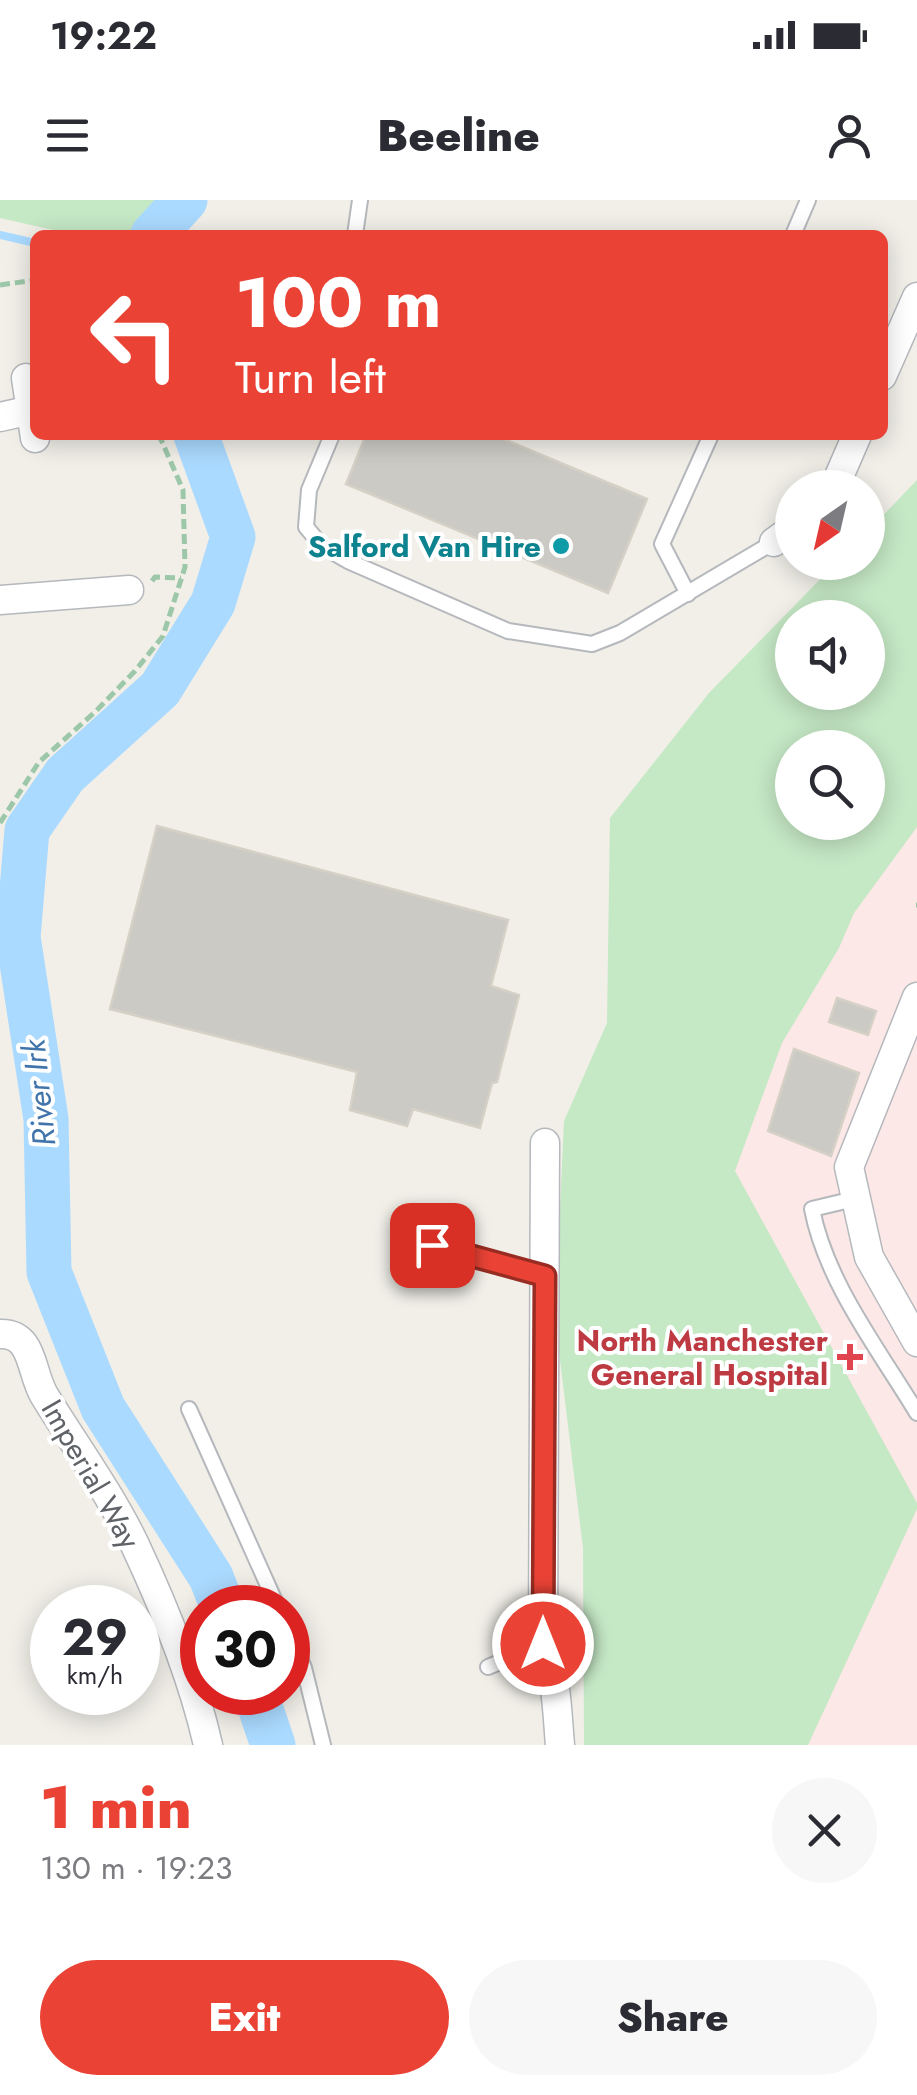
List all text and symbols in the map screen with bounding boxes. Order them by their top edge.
text: 19:22 [50,8,157,63]
text: Beeline [377,103,540,168]
icon: menu [40,108,95,163]
icon: person [822,108,877,163]
text: 100 m [235,252,442,353]
icon: left [70,270,200,400]
text: Turn left [235,345,386,410]
north arrow [775,470,885,580]
map controls [775,470,885,840]
place label: Salford Van Hire [308,525,541,568]
marker: Salford Van Hire [550,535,572,557]
button: sound [775,600,885,710]
button: search [775,730,885,840]
water label: River Irk [10,1036,67,1149]
pin [390,1203,475,1288]
icon: arrive [405,1218,460,1273]
place label: North Manchester General Hospital [577,1319,829,1396]
marker: North Manchester General Hospital [837,1344,863,1370]
street label: Imperial Way [31,1391,151,1557]
speed limit sign: 30 [180,1585,310,1715]
position arrow [491,1592,595,1696]
text: 29 [62,1601,128,1674]
text: km/h [67,1657,123,1693]
text: 1 min [40,1764,192,1851]
button: close [772,1778,877,1883]
text: 130 m · 19:23 [40,1845,233,1891]
button: Exit [40,1960,449,2075]
button: Share [469,1960,877,2075]

